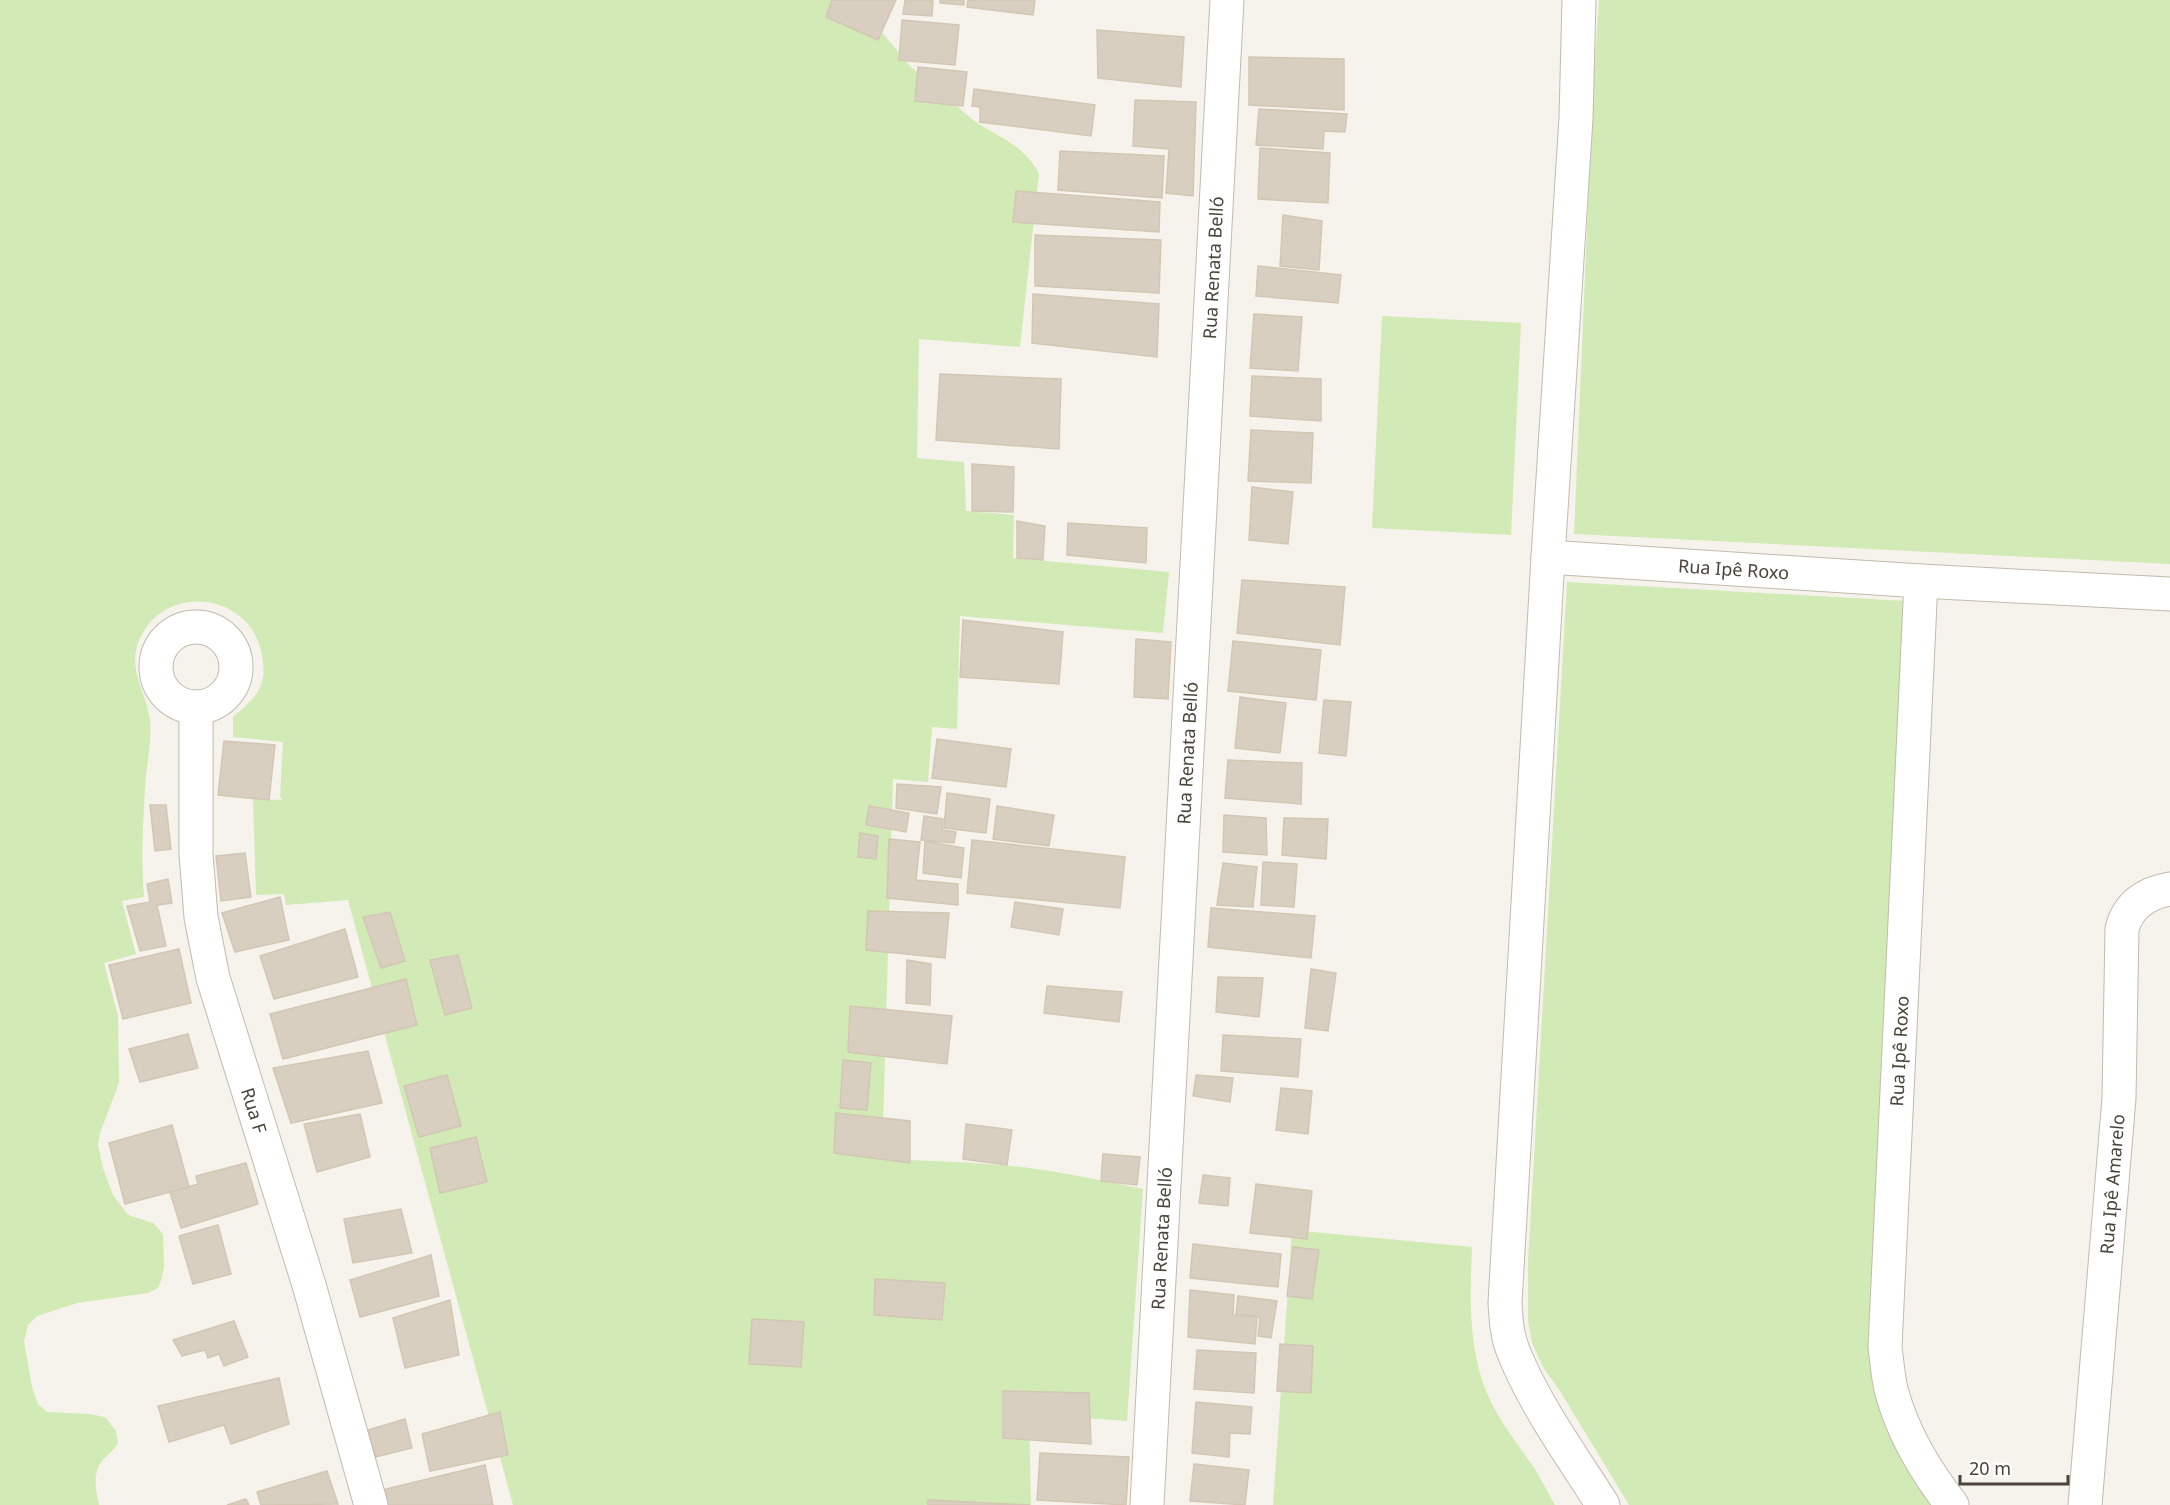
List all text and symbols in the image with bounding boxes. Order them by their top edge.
street label: Rua Renata Belló [1197,196,1229,340]
street label: Rua Ipê Roxo [1677,553,1790,584]
street label: Rua Renata Belló [1171,681,1203,825]
street label: Rua Ipê Roxo [1884,995,1914,1107]
street label: Rua F [236,1085,273,1136]
street label: Rua Ipê Amarelo [2094,1113,2130,1255]
street label: Rua Renata Belló [1145,1166,1177,1310]
scale bar [1960,1448,2068,1486]
text: 20 m [1969,1456,2011,1480]

